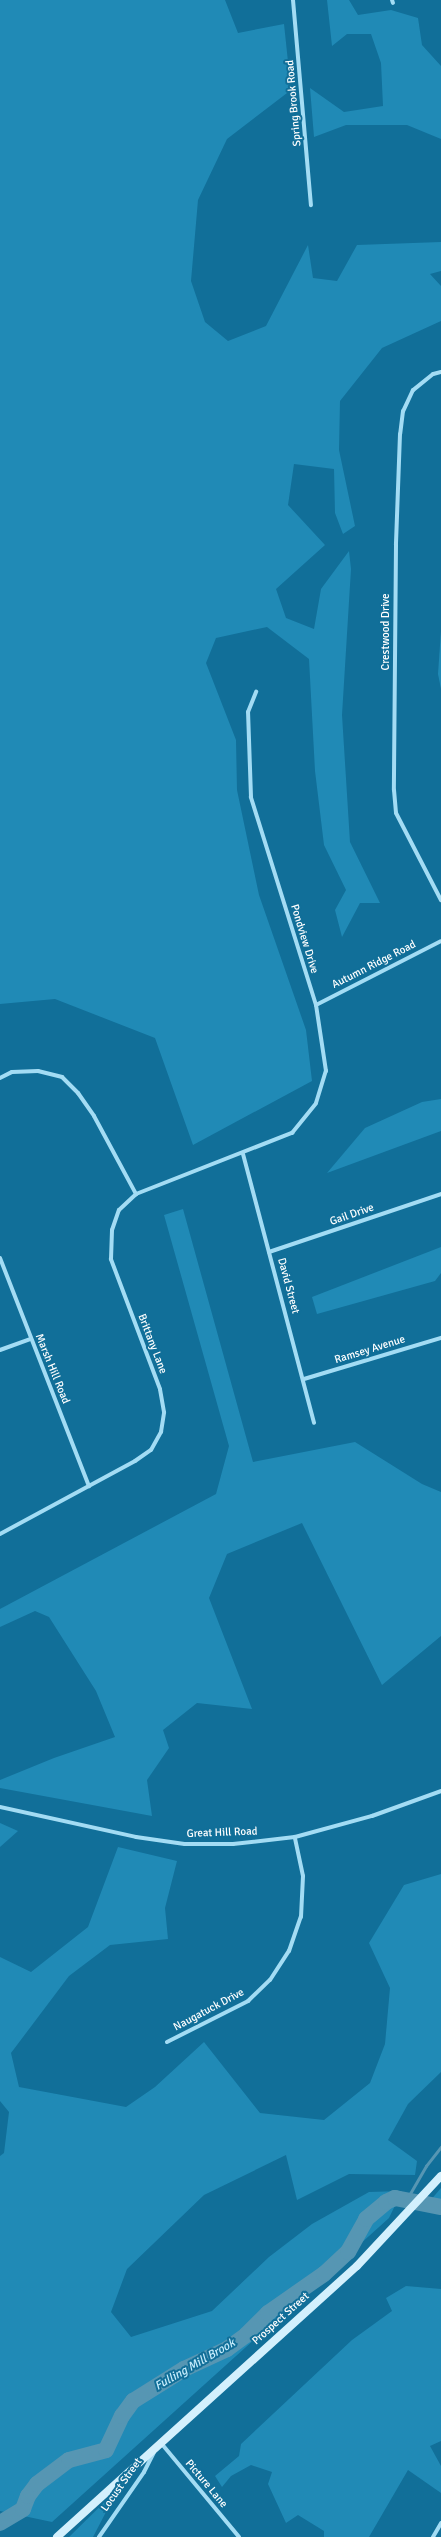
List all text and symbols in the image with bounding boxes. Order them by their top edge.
street label: Spring Brook Road [284,59,304,147]
street label: Crestwood Drive [379,594,393,670]
street label: Pondview Drive [287,903,321,975]
street label: Autumn Ridge Road [330,938,418,992]
street label: Gail Drive [328,1201,376,1229]
street label: David Street [274,1257,302,1315]
street label: Brittany Lane [135,1312,169,1376]
street label: Marsh Hill Road [32,1332,72,1406]
street label: Ramsey Avenue [333,1333,407,1367]
street label: Great Hill Road [186,1825,258,1841]
street label: Naugatuck Drive [172,1986,246,2034]
street label: Prospect Street [250,2290,312,2348]
water label: Fulling Mill Brook [152,2336,238,2394]
street label: Locust Street [99,2456,145,2514]
street label: Picture Lane [182,2457,230,2511]

